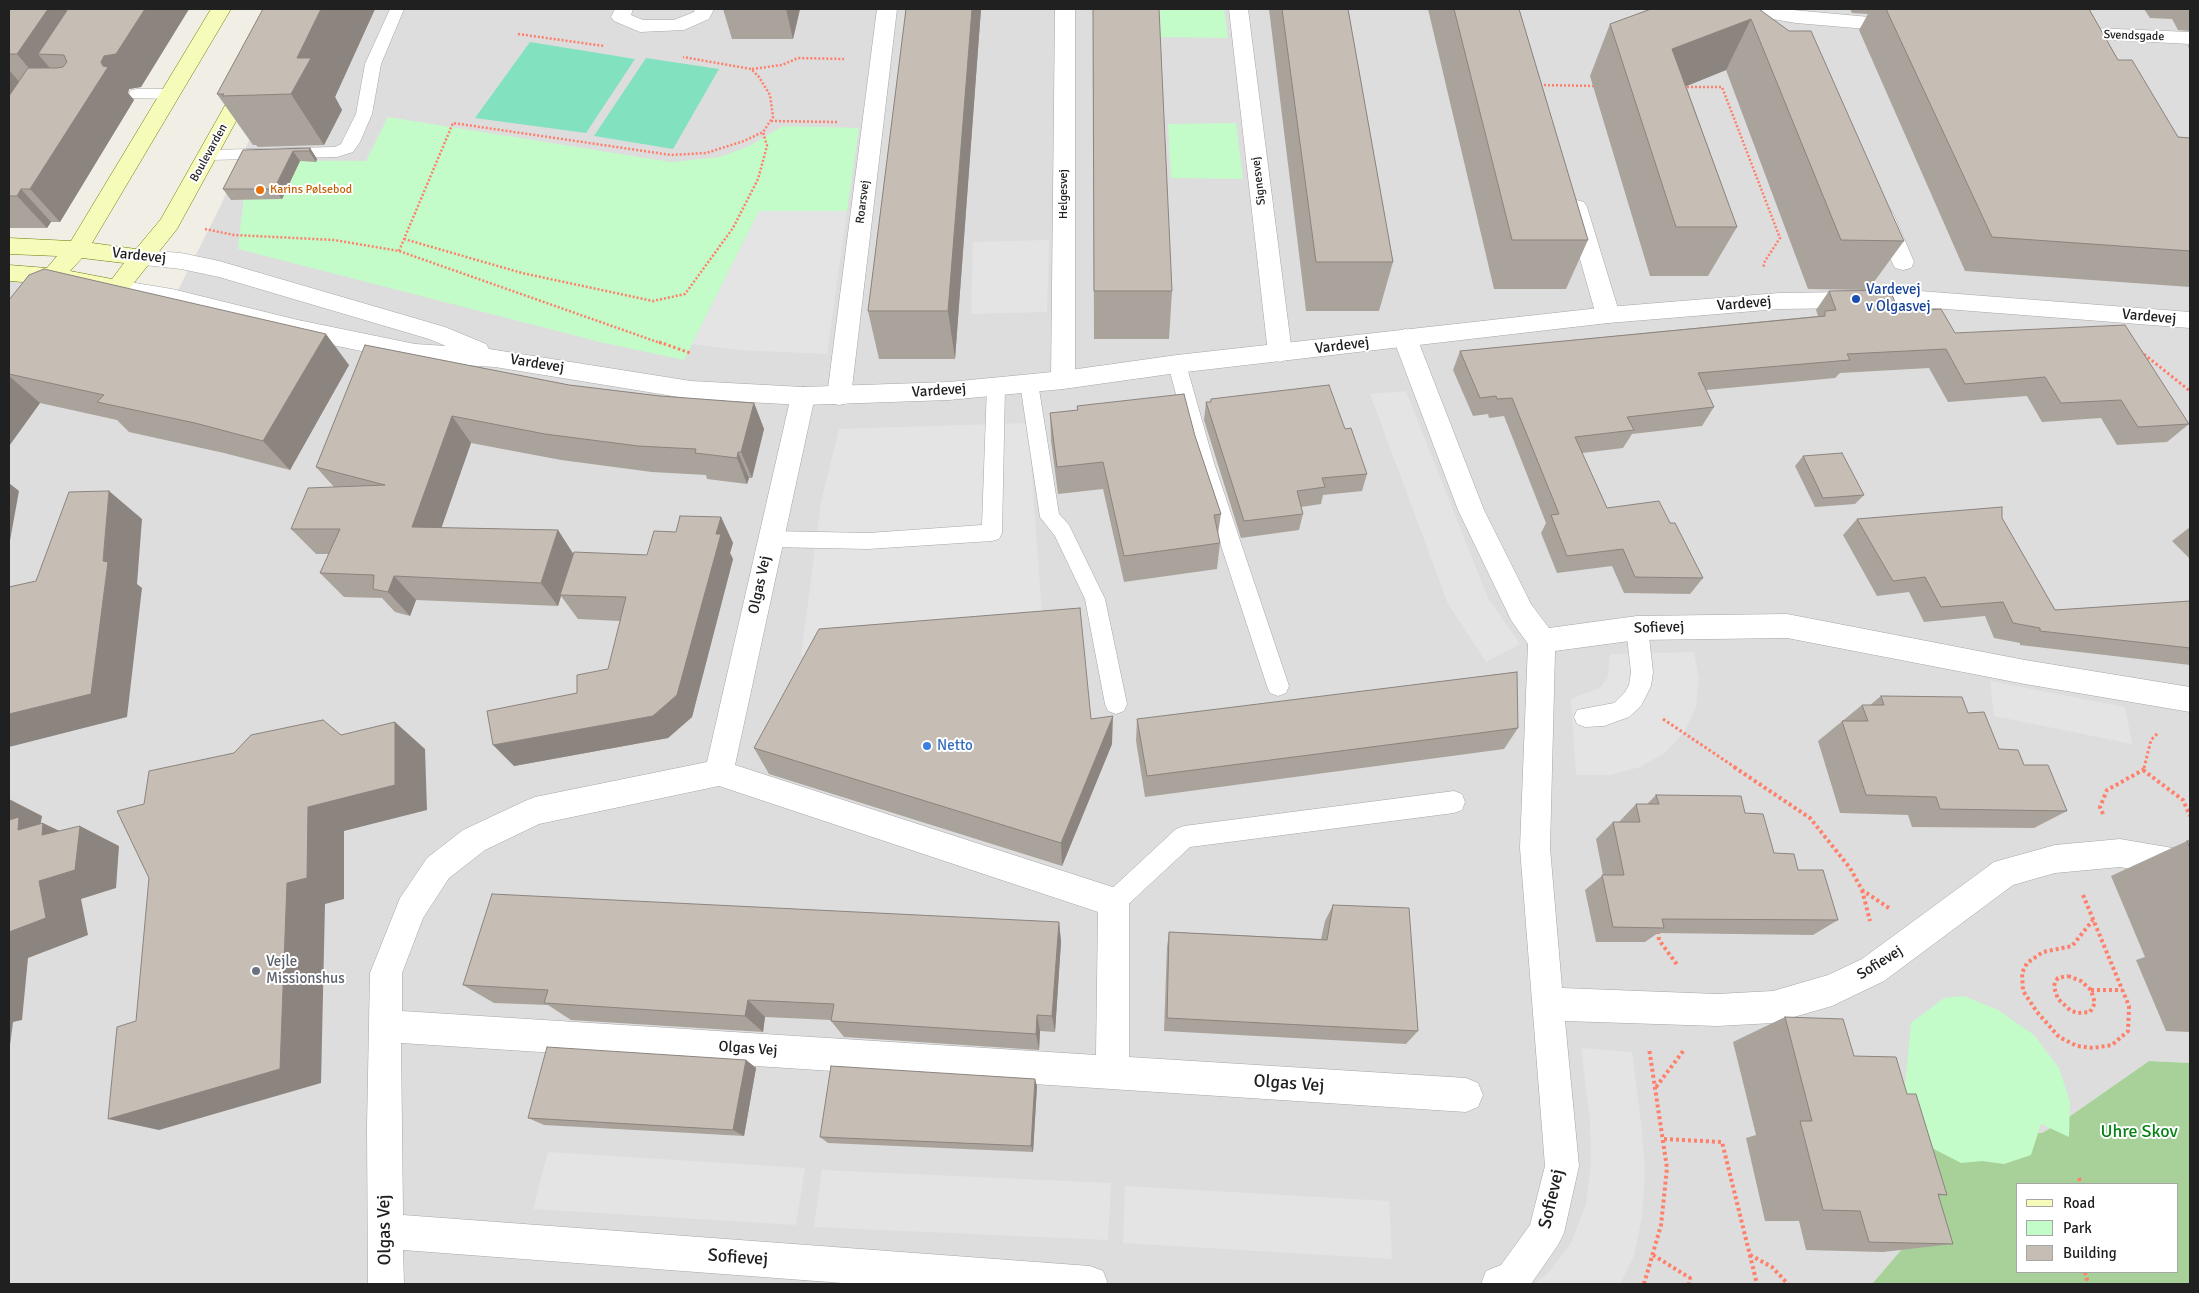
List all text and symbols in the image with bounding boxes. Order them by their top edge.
street label: Svendsgade [2103,28,2165,44]
street label: Boulevarden [187,121,231,185]
street label: Signesvej [1249,156,1269,206]
street label: Helgesvej [1057,169,1071,219]
street label: Roarsvej [853,179,873,225]
place label: Karins Pølsebod [270,183,352,197]
marker: Karins Pølsebod [254,184,266,196]
street label: Vardevej [111,244,167,268]
place label: Vardevej v Olgasvej [1866,281,1931,316]
street label: Vardevej [1716,293,1772,315]
marker: Vardevej v Olgasvej [1850,293,1862,305]
street label: Vardevej [2121,306,2177,328]
street label: Vardevej [1314,334,1370,358]
street label: Vardevej [509,351,565,377]
street label: Vardevej [911,380,967,402]
street label: Olgas Vej [745,554,775,616]
street label: Sofievej [1634,618,1684,638]
place label: Netto [937,737,973,755]
marker: Netto [921,740,933,752]
street label: Sofievej [1854,942,1906,984]
place label: Vejle Missionshus [266,953,345,988]
marker: Vejle Missionshus [250,965,262,977]
street label: Olgas Vej [718,1038,778,1060]
street label: Olgas Vej [1253,1071,1325,1097]
park label: Uhre Skov [2100,1121,2178,1143]
street label: Sofievej [1535,1167,1569,1231]
legend [2016,1183,2179,1273]
street label: Olgas Vej [374,1194,396,1266]
text: Road [2063,1194,2095,1212]
text: Park [2063,1219,2092,1237]
text: Building [2063,1244,2117,1262]
street label: Sofievej [707,1245,769,1271]

